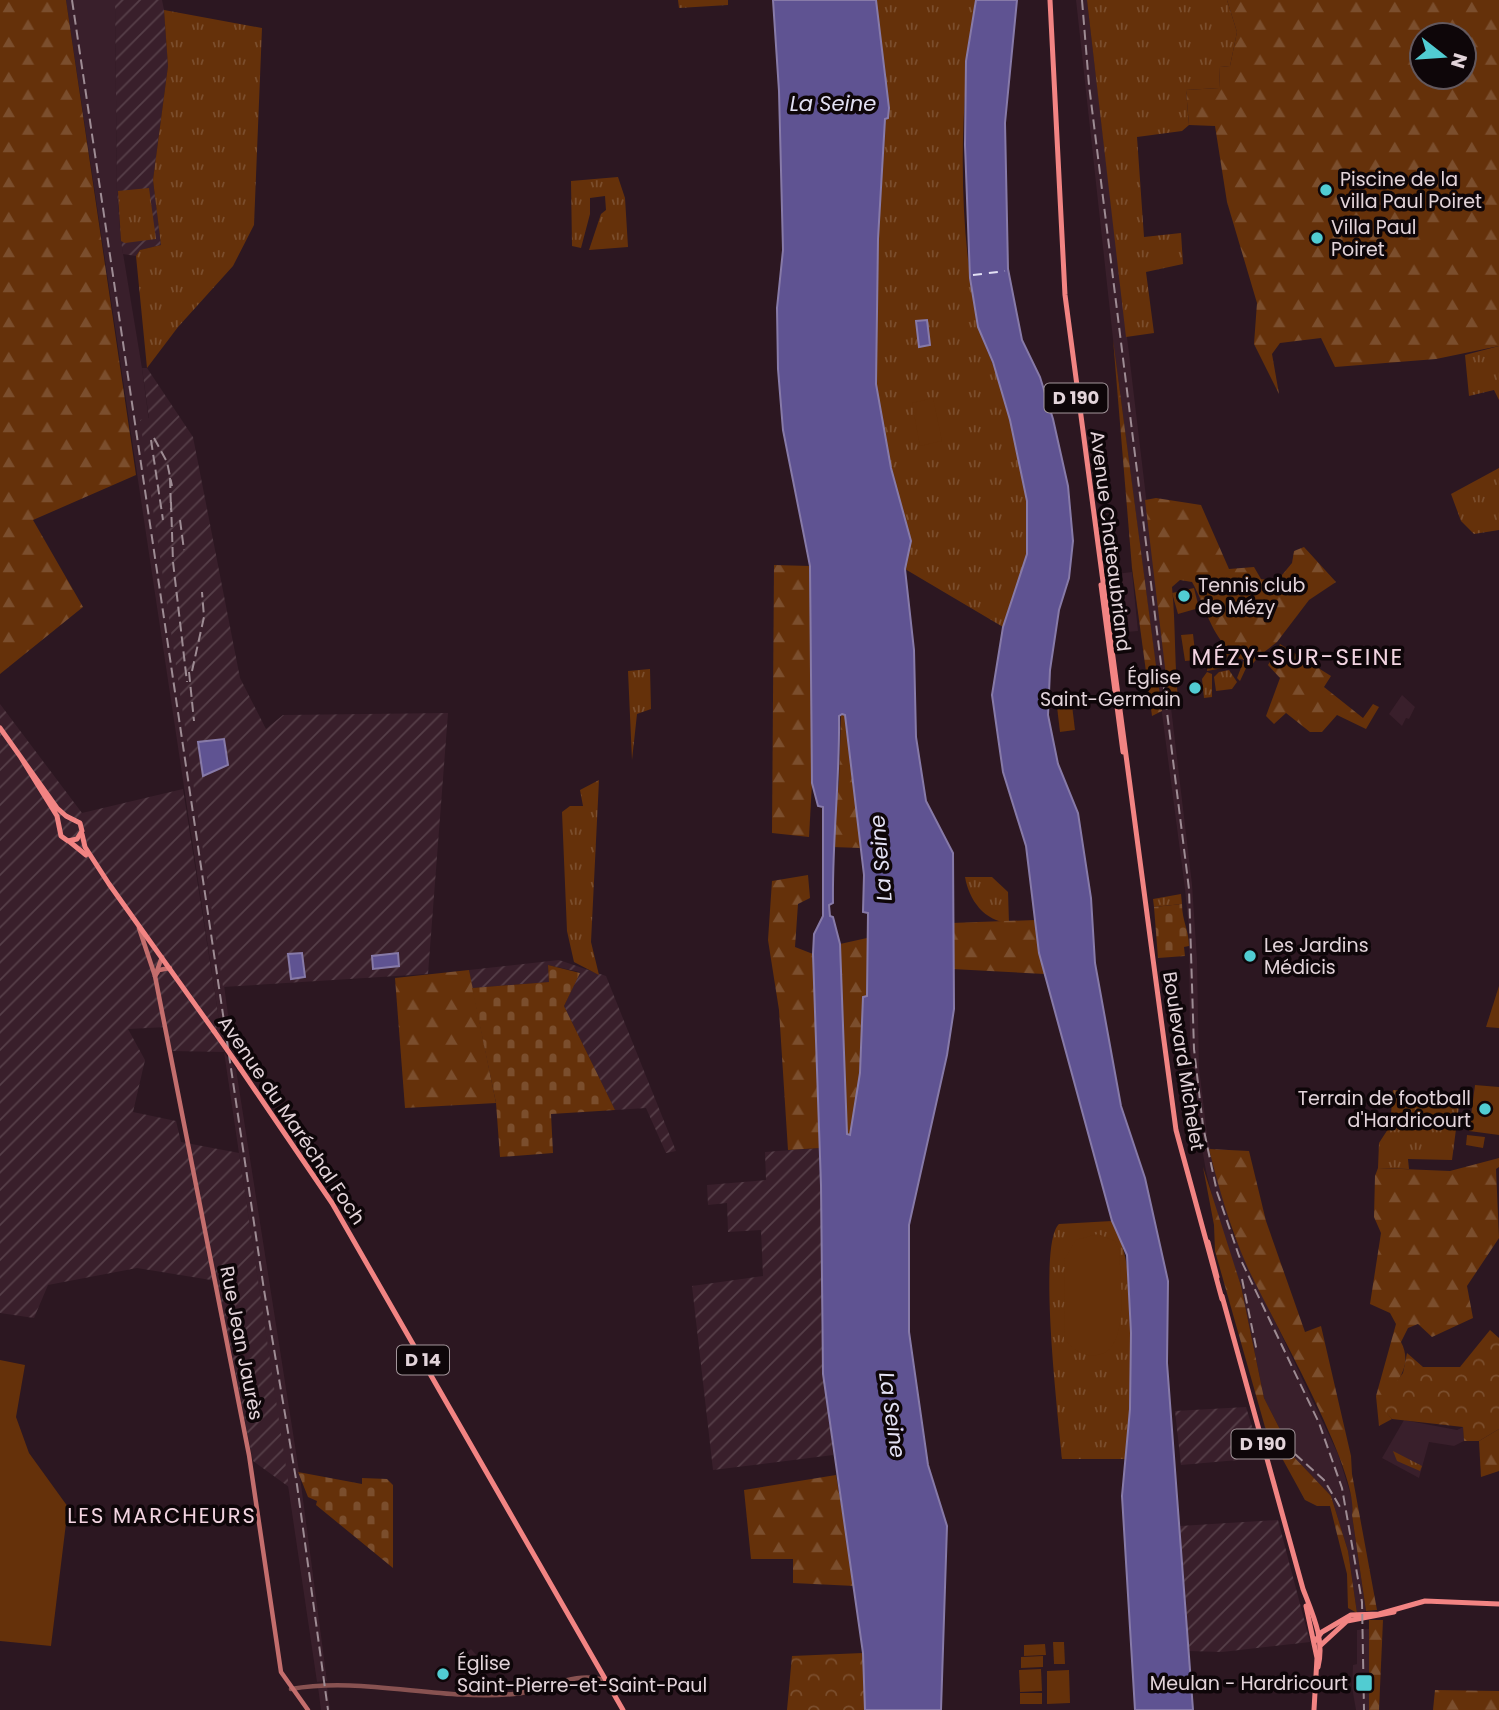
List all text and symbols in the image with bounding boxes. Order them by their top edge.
north arrow [1408,21,1478,91]
text: N [1444,50,1474,72]
water label: La Seine [790,89,876,118]
place label: Piscine de la villa Paul Poiret [1340,166,1482,215]
marker: Piscine de la villa Paul Poiret [1318,182,1334,198]
place label: Villa Paul Poiret [1331,214,1416,263]
marker: Villa Paul Poiret [1309,230,1325,246]
road number: D 190 [1044,384,1108,412]
street label: Avenue Chateaubriand [1084,429,1137,653]
place label: Tennis club de Mézy [1198,572,1305,621]
marker: Tennis club de Mézy [1176,588,1192,604]
district label: MÉZY-SUR-SEINE [1192,641,1404,673]
place label: Église Saint-Germain [1040,664,1181,713]
marker: Église Saint-Germain [1187,680,1203,696]
water label: La Seine [862,814,899,902]
place label: Les Jardins Médicis [1264,932,1369,981]
marker: Les Jardins Médicis [1242,948,1258,964]
street label: Boulevard Michelet [1156,970,1211,1153]
street label: Avenue du Maréchal Foch [212,1011,372,1230]
place label: Terrain de football d'Hardricourt [1298,1085,1471,1134]
marker: Terrain de football d'Hardricourt [1477,1101,1493,1117]
street label: Rue Jean Jaurès [213,1264,270,1422]
road number: D 14 [397,1345,449,1374]
water label: La Seine [872,1370,913,1460]
road number: D 190 [1232,1429,1294,1458]
district label: LES MARCHEURS [67,1501,257,1530]
place label: Église Saint-Pierre-et-Saint-Paul [457,1650,707,1699]
marker: Église Saint-Pierre-et-Saint-Paul [435,1666,451,1682]
place label: Meulan - Hardricourt [1150,1670,1348,1697]
marker: Meulan - Hardricourt [1354,1673,1374,1693]

